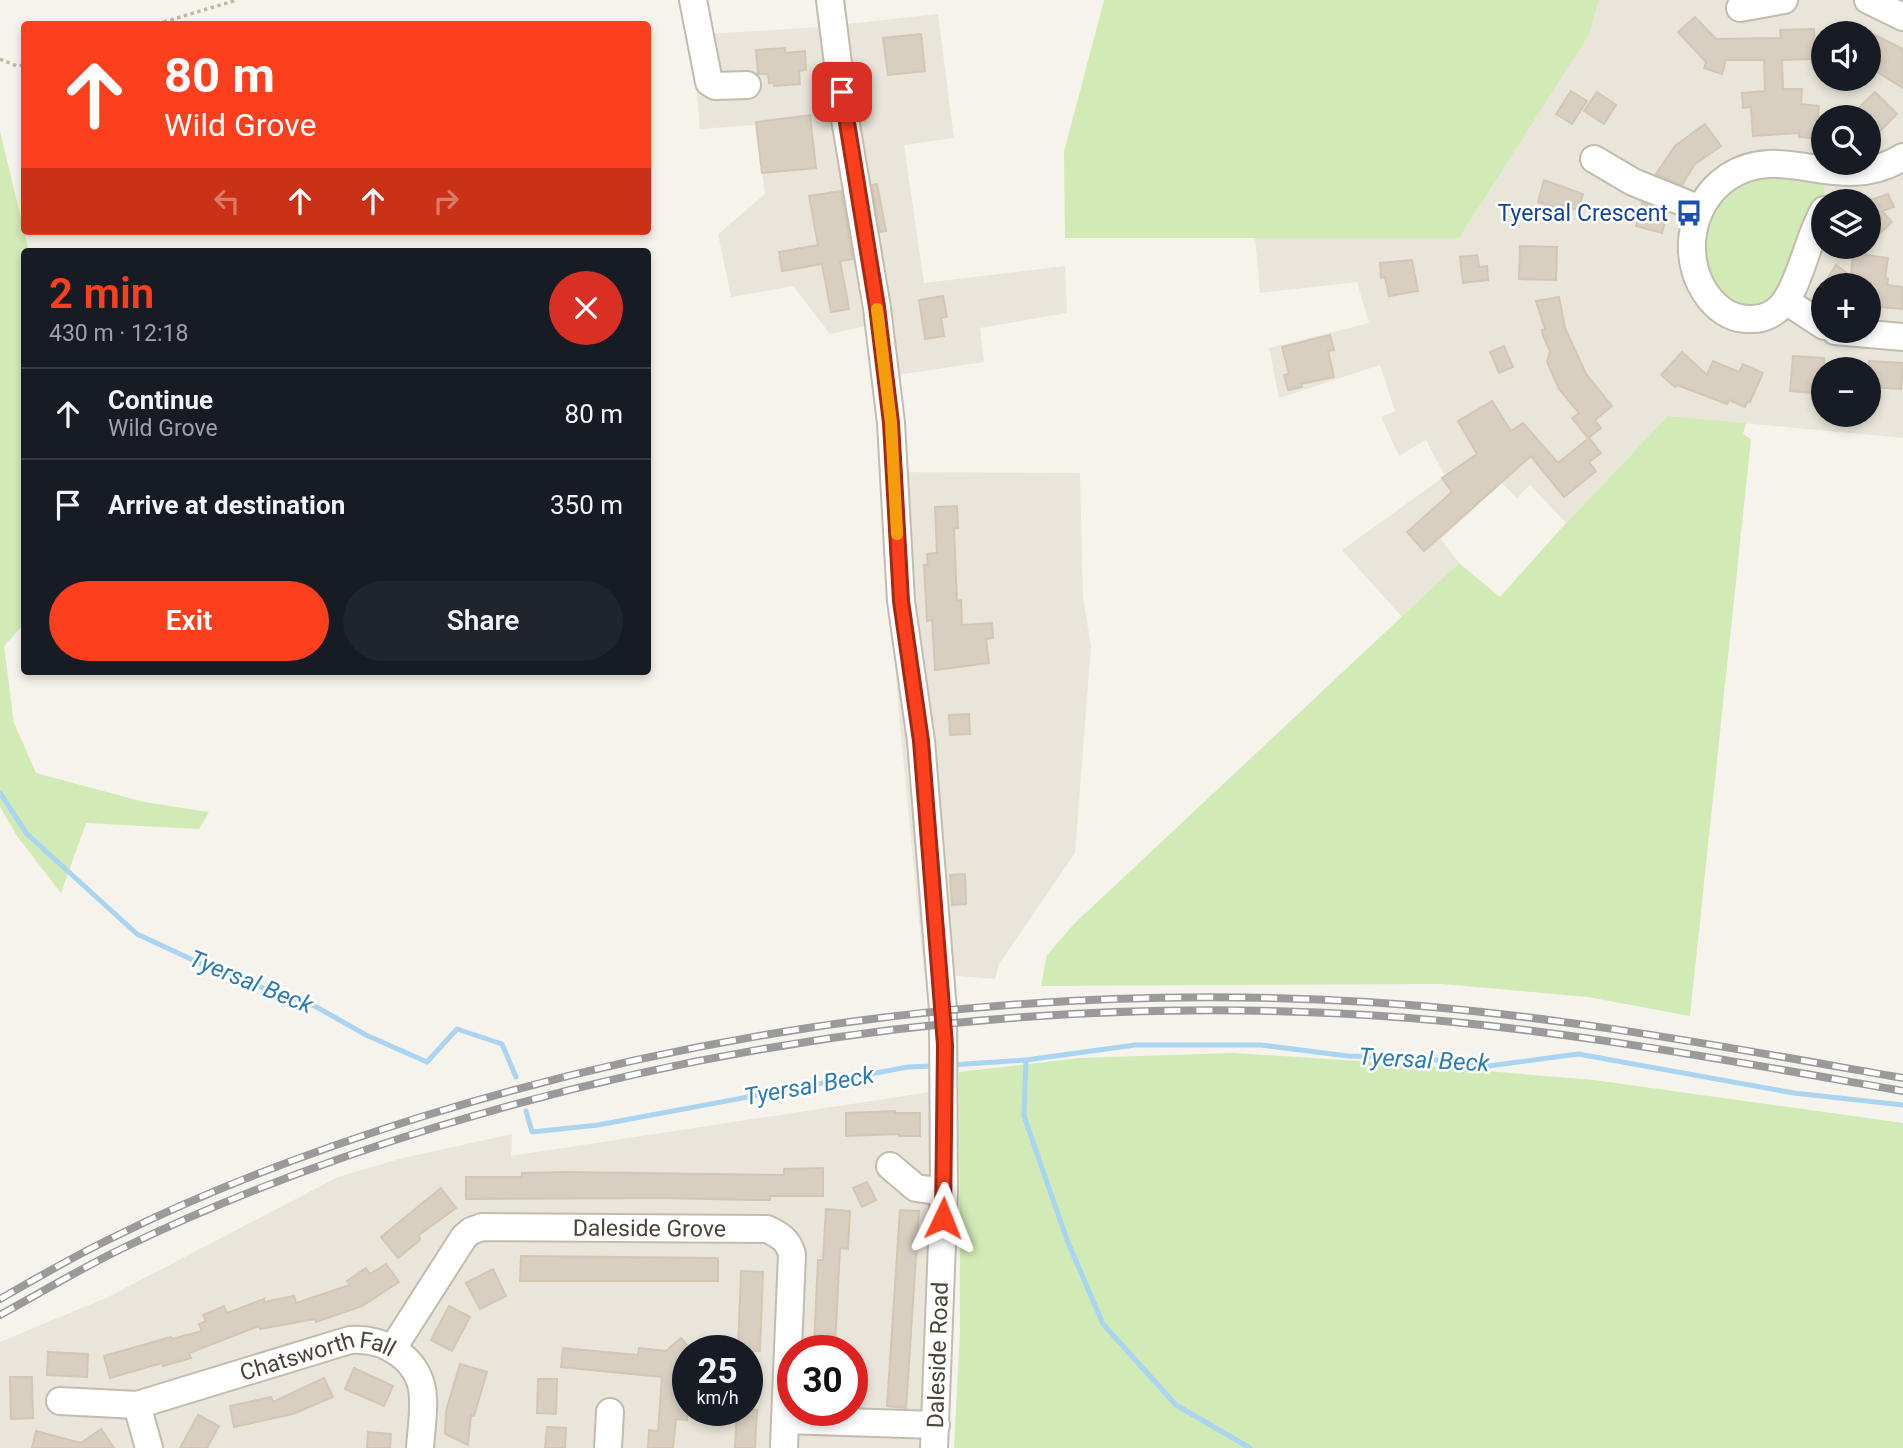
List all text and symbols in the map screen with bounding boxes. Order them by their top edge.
map controls [1811,21,1881,427]
button: sound [1811,21,1881,91]
text: 80 m [164,47,275,104]
icon: ahead [49,49,140,140]
pin [812,62,872,122]
icon: arrive [823,73,861,111]
button: search [1811,105,1881,175]
text: Wild Grove [164,106,317,144]
icon: left [208,182,246,220]
icon: ahead [281,182,319,220]
icon: ahead [354,182,392,220]
icon: right [427,182,465,220]
button: layers [1811,189,1881,259]
bus stop icon: Tyersal Crescent [1674,198,1704,228]
place label: Tyersal Crescent [1498,200,1668,227]
text: 2 min [49,269,154,318]
button: close [549,271,623,345]
button: + [1811,273,1881,343]
text: 430 m · 12:18 [49,320,188,347]
button: − [1811,357,1881,427]
text: Continue [108,385,213,415]
icon: ahead [49,395,87,433]
text: 80 m [565,399,623,429]
text: Wild Grove [108,415,218,442]
icon: arrive [49,486,87,524]
text: Arrive at destination [108,490,345,520]
text: 350 m [550,490,623,520]
button: Exit [49,581,329,661]
button: Share [343,581,623,661]
water label: Tyersal Beck [185,944,318,1020]
water label: Tyersal Beck [1358,1043,1491,1077]
water label: Tyersal Beck [742,1061,877,1111]
position arrow [906,1181,980,1255]
street label: Daleside Grove [573,1214,726,1242]
street label: Daleside Road [922,1281,954,1429]
street label: Chatsworth Fall [237,1326,401,1386]
speed limit sign: 30 [777,1335,868,1426]
text: 25 [697,1351,738,1392]
text: km/h [696,1387,739,1408]

